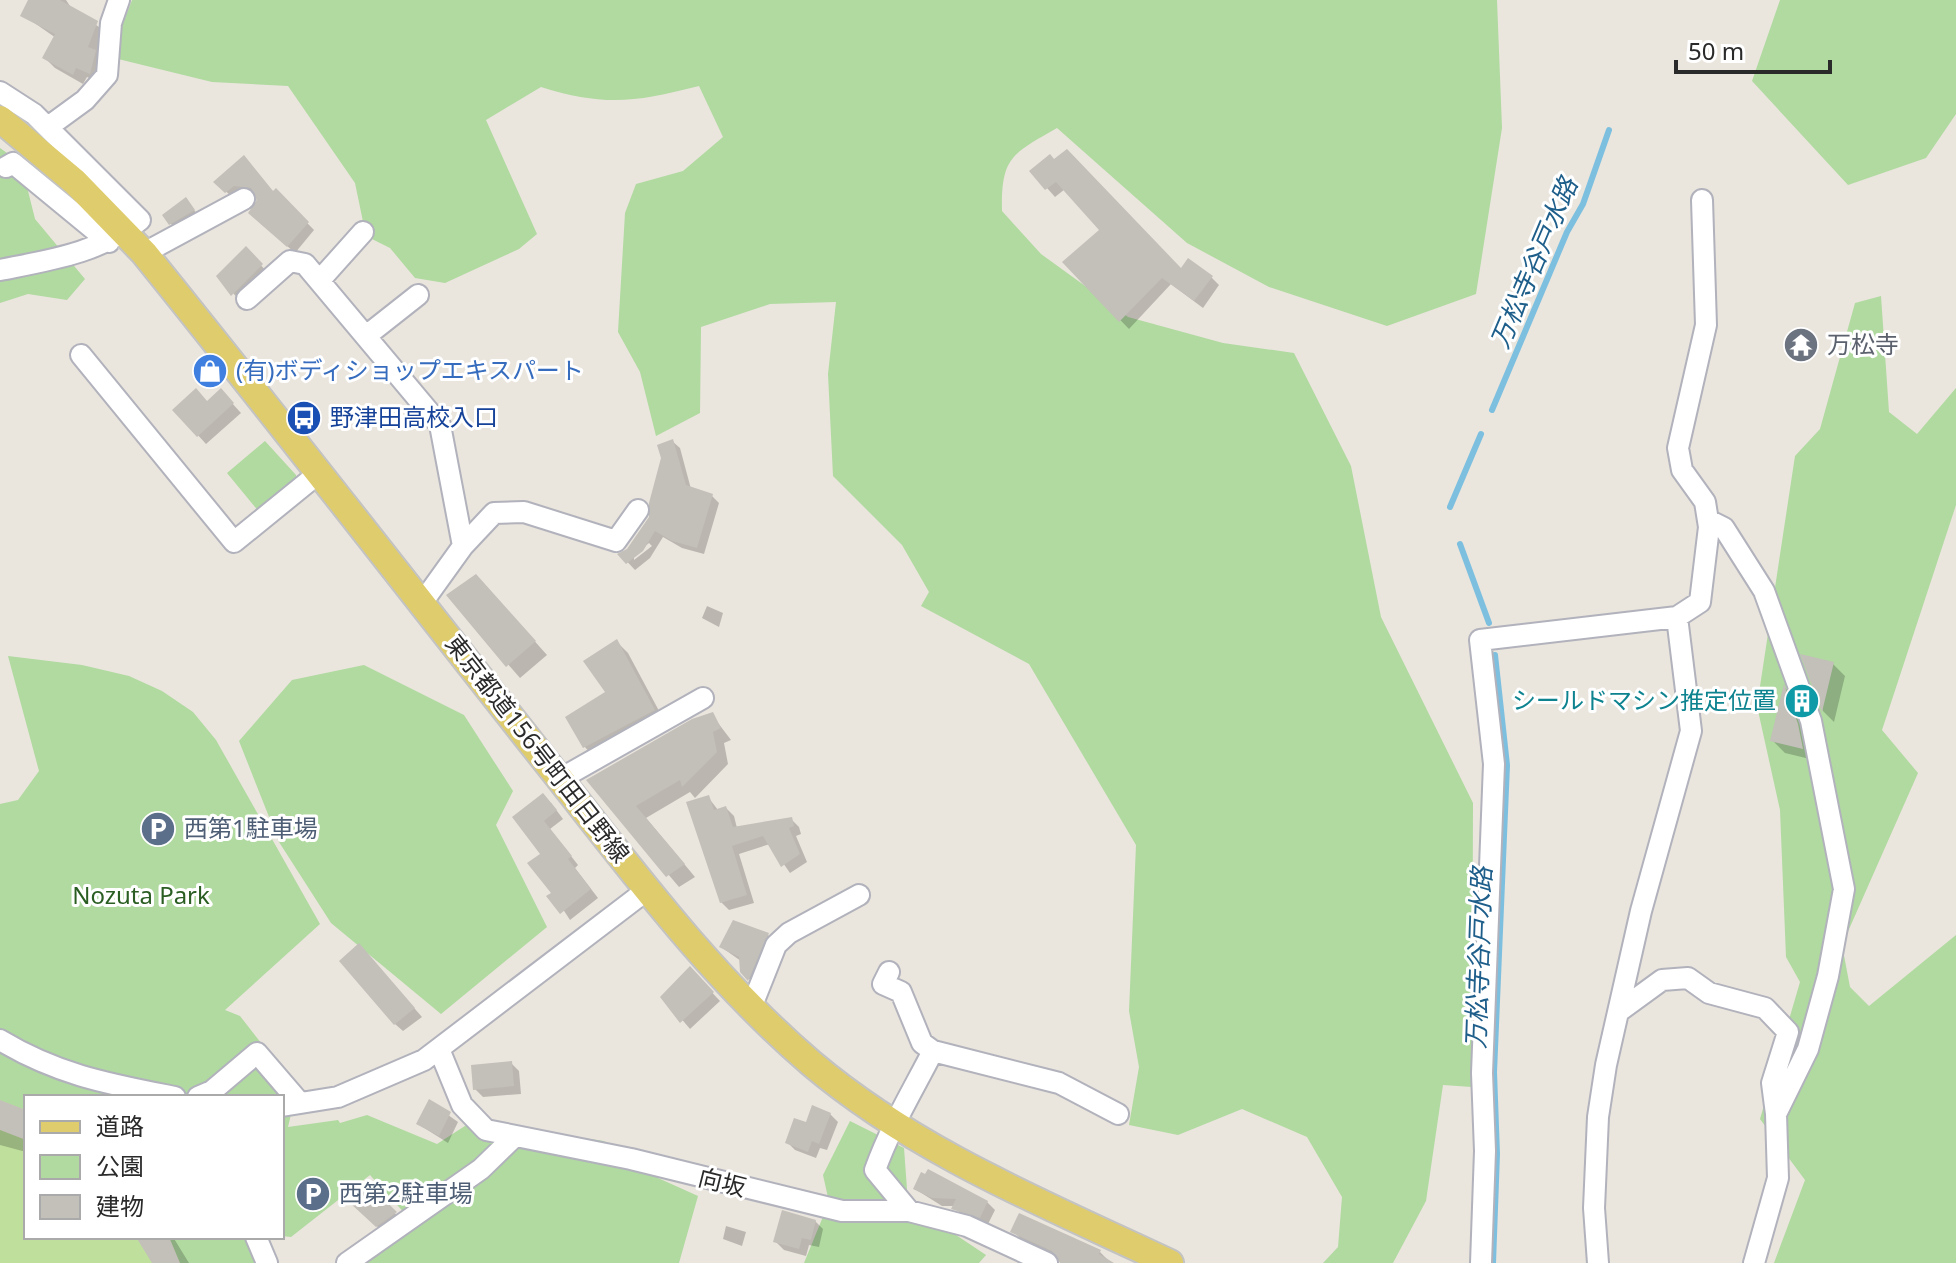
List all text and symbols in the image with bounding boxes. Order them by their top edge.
scale bar [1676,24,1830,74]
text: 50 m [1688,34,1744,67]
water label: 万松寺谷戸水路 [1481,170,1586,353]
temple icon: 万松寺 [1782,326,1820,364]
place label: 万松寺 [1827,327,1899,360]
shop icon: (有)ボディショップエキスパート [191,352,229,390]
place label: (有)ボディショップエキスパート [236,353,584,386]
bus stop icon: 野津田高校入口 [285,399,323,437]
place label: 野津田高校入口 [330,400,498,433]
street label: 東京都道156号町田日野線 [439,627,638,869]
building icon: シールドマシン推定位置 [1783,682,1821,720]
place label: シールドマシン推定位置 [1512,683,1776,716]
parking icon: 西第1駐車場 [139,810,177,848]
place label: 西第1駐車場 [184,811,318,844]
water label: 万松寺谷戸水路 [1457,864,1499,1050]
park label: Nozuta Park [72,878,210,911]
legend [24,1095,284,1239]
text: 道路 [96,1109,144,1142]
text: 公園 [96,1149,144,1182]
street label: 向坂 [695,1160,750,1203]
parking icon: 西第2駐車場 [294,1175,332,1213]
place label: 西第2駐車場 [339,1176,473,1209]
text: 建物 [96,1189,144,1222]

